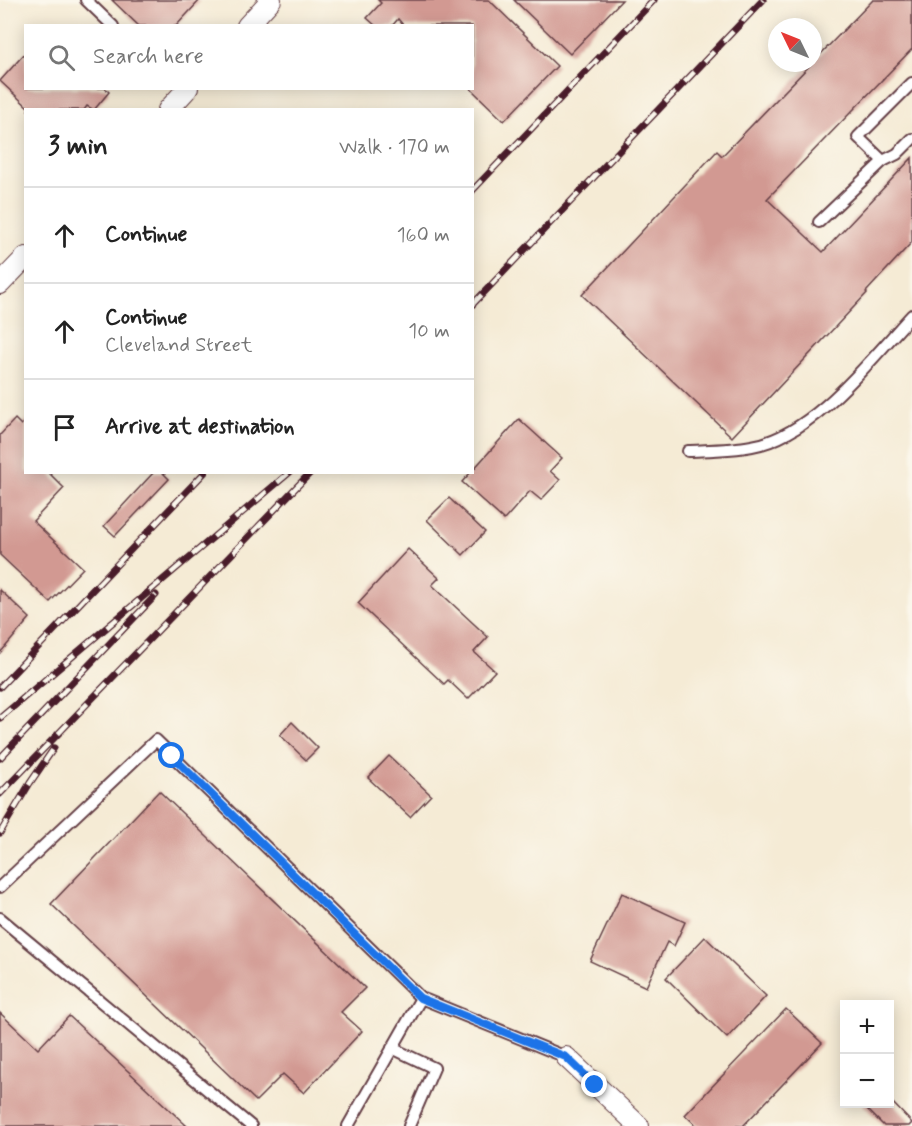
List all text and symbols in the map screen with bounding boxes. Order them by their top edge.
north arrow [768,18,822,72]
search box [24,24,474,90]
icon: search [45,41,78,74]
text: Search here [93,43,204,71]
text: 3 min [48,130,108,164]
text: Walk · 170 m [339,134,450,161]
icon: ahead [48,219,81,252]
text: Continue [105,221,187,249]
text: 160 m [397,222,450,249]
text: Continue [105,304,187,332]
icon: ahead [48,315,81,348]
text: 10 m [408,318,450,345]
text: Cleveland Street [105,332,253,359]
icon: arrive [48,411,81,444]
text: Arrive at destination [105,413,295,441]
route start [158,742,184,768]
map controls [840,1000,894,1108]
button: + [840,1000,894,1054]
button: − [840,1054,894,1108]
route end [581,1071,607,1097]

